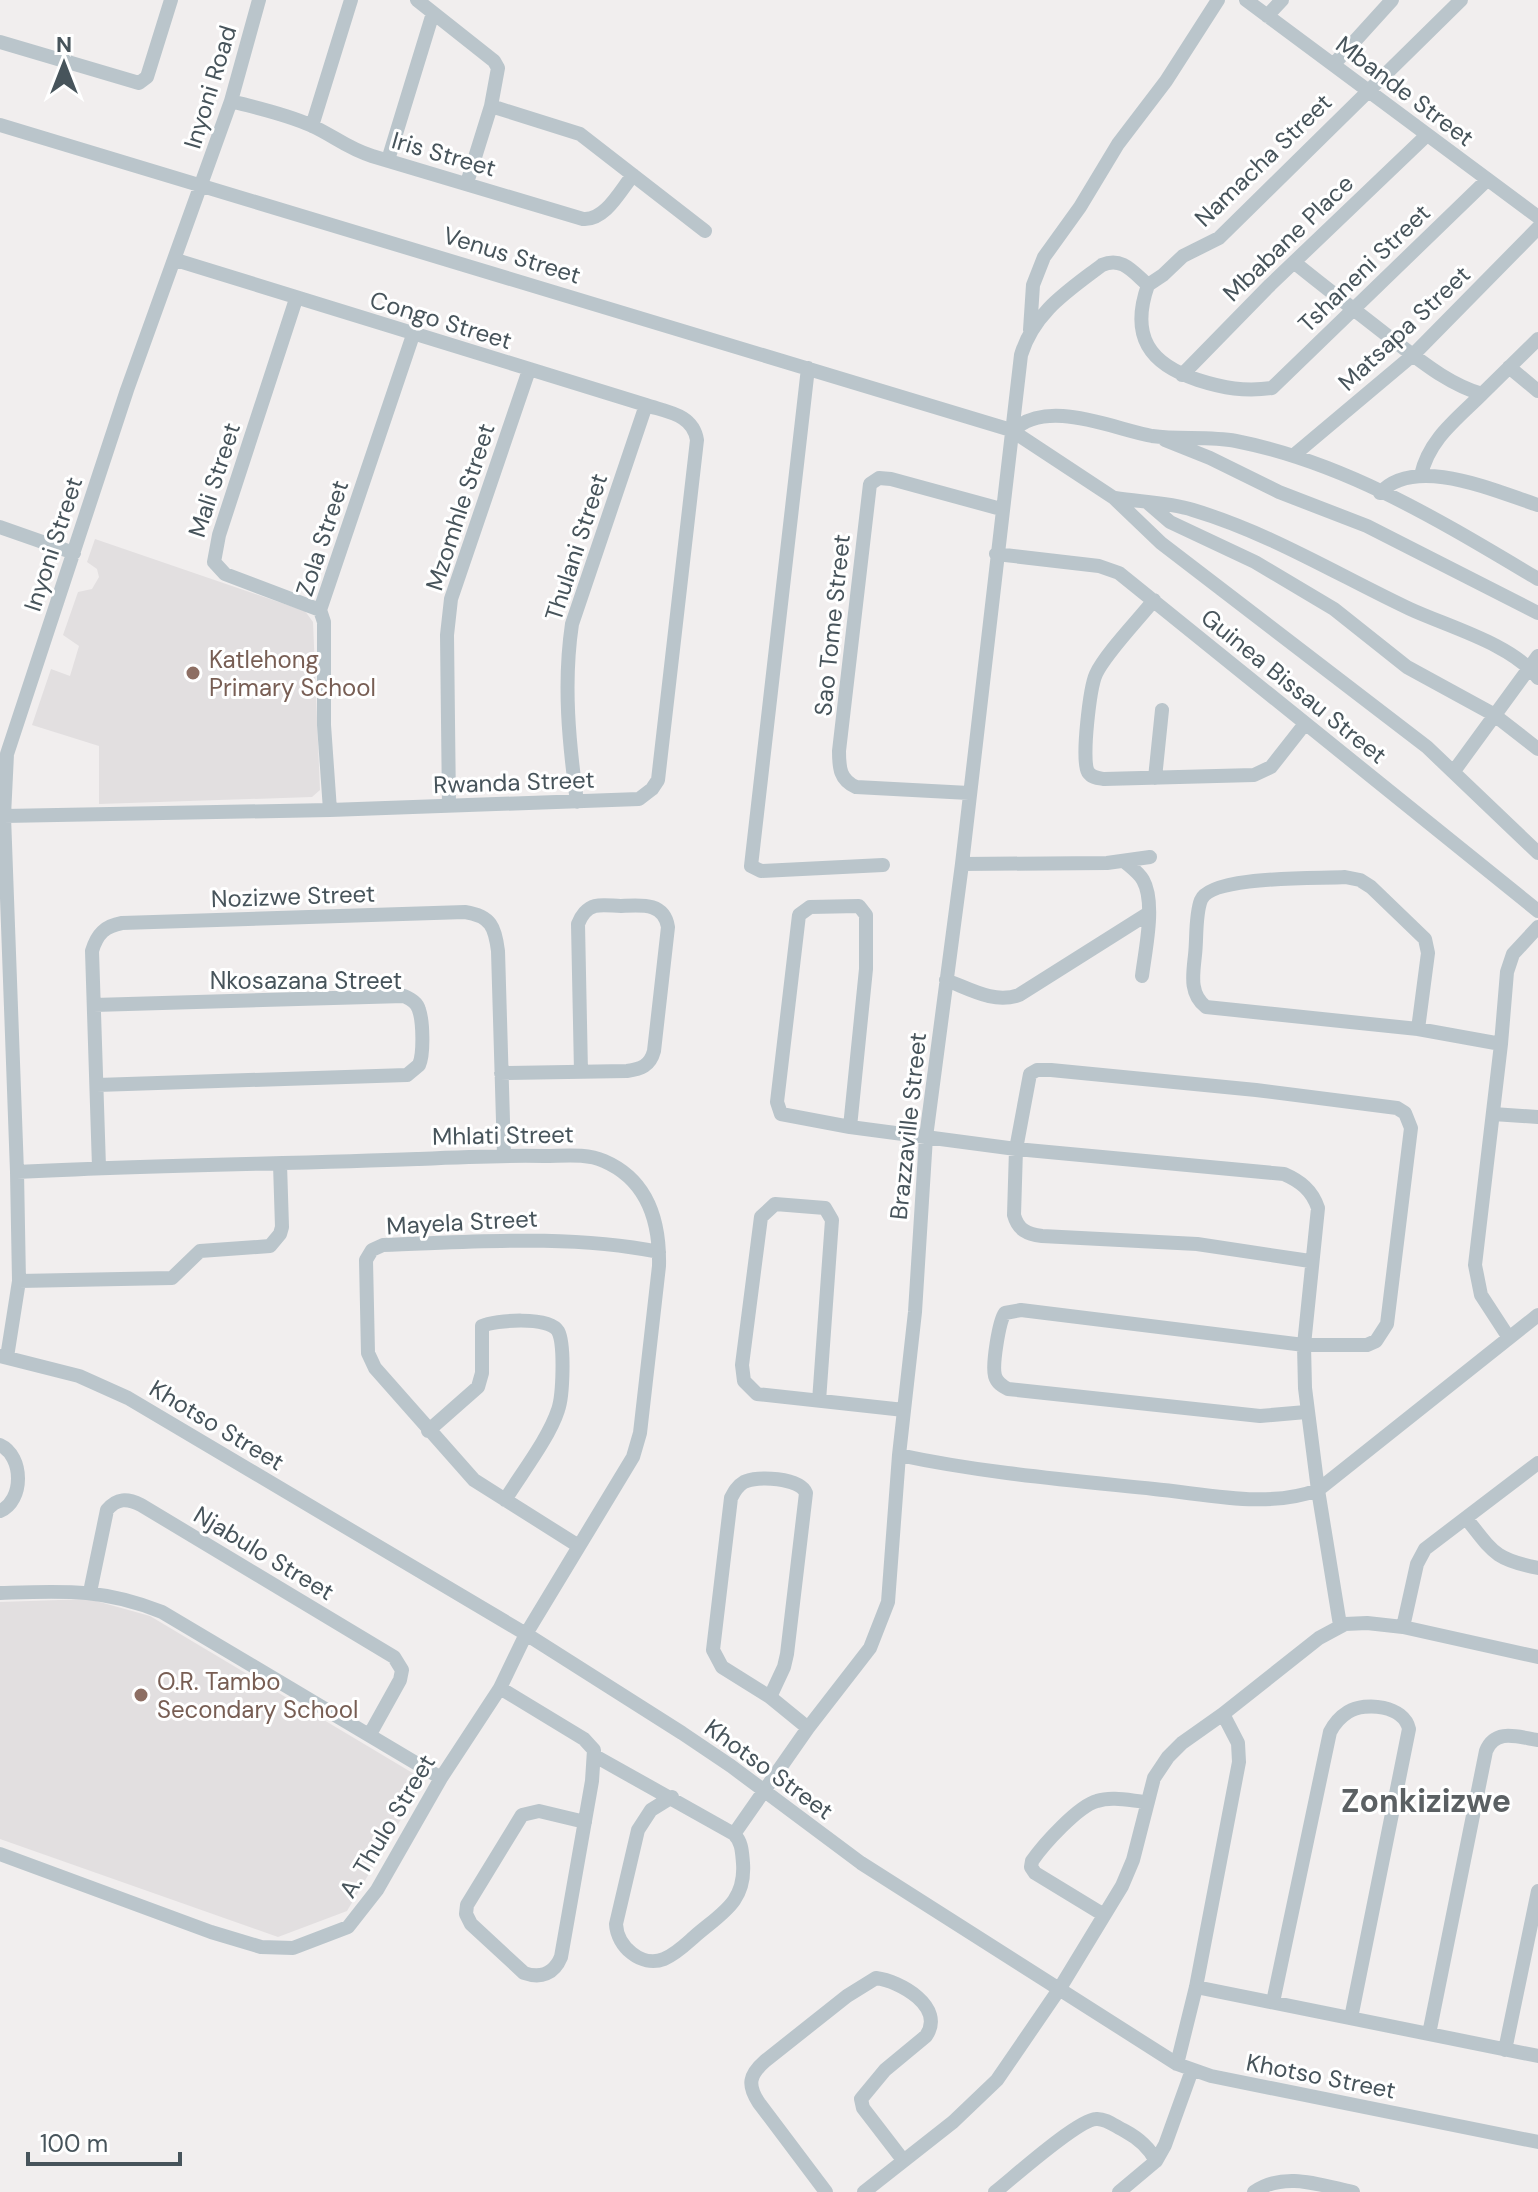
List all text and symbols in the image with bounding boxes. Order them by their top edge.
street label: Inyoni Road [177,22,243,152]
north arrow [24,24,104,104]
street label: Mbande Street [1330,29,1480,153]
text: N [56,30,72,59]
street label: Namacha Street [1188,87,1338,233]
street label: Iris Street [388,124,500,184]
street label: Mbabane Place [1216,168,1360,308]
street label: Tshaneni Street [1291,197,1437,339]
street label: Venus Street [440,219,584,291]
street label: Matsapa Street [1331,259,1477,397]
street label: Congo Street [366,284,516,356]
street label: Mali Street [181,419,247,541]
street label: Mzomhle Street [418,419,502,595]
street label: Thulani Street [538,469,614,625]
street label: Inyoni Street [17,473,89,615]
street label: Zola Street [289,476,355,600]
street label: Sao Tome Street [807,533,857,717]
street label: Guinea Bissau Street [1195,602,1393,770]
place label: Katlehong Primary School [209,644,376,703]
marker: Katlehong Primary School [184,664,202,682]
street label: Rwanda Street [433,764,595,800]
street label: Nozizwe Street [210,878,376,914]
street label: Nkosazana Street [210,965,402,996]
street label: Brazzaville Street [883,1031,933,1221]
street label: Mhlati Street [432,1118,574,1152]
street label: Mayela Street [386,1203,538,1241]
street label: Khotso Street [144,1373,290,1477]
street label: Njabulo Street [188,1499,340,1607]
place label: O.R. Tambo Secondary School [157,1666,358,1725]
marker: O.R. Tambo Secondary School [132,1686,150,1704]
street label: Khotso Street [699,1712,839,1826]
street label: A. Thulo Street [332,1749,442,1903]
district label: Zonkizizwe [1341,1780,1511,1822]
street label: Khotso Street [1244,2046,1398,2106]
scale bar [28,2116,180,2166]
text: 100 m [40,2128,108,2159]

